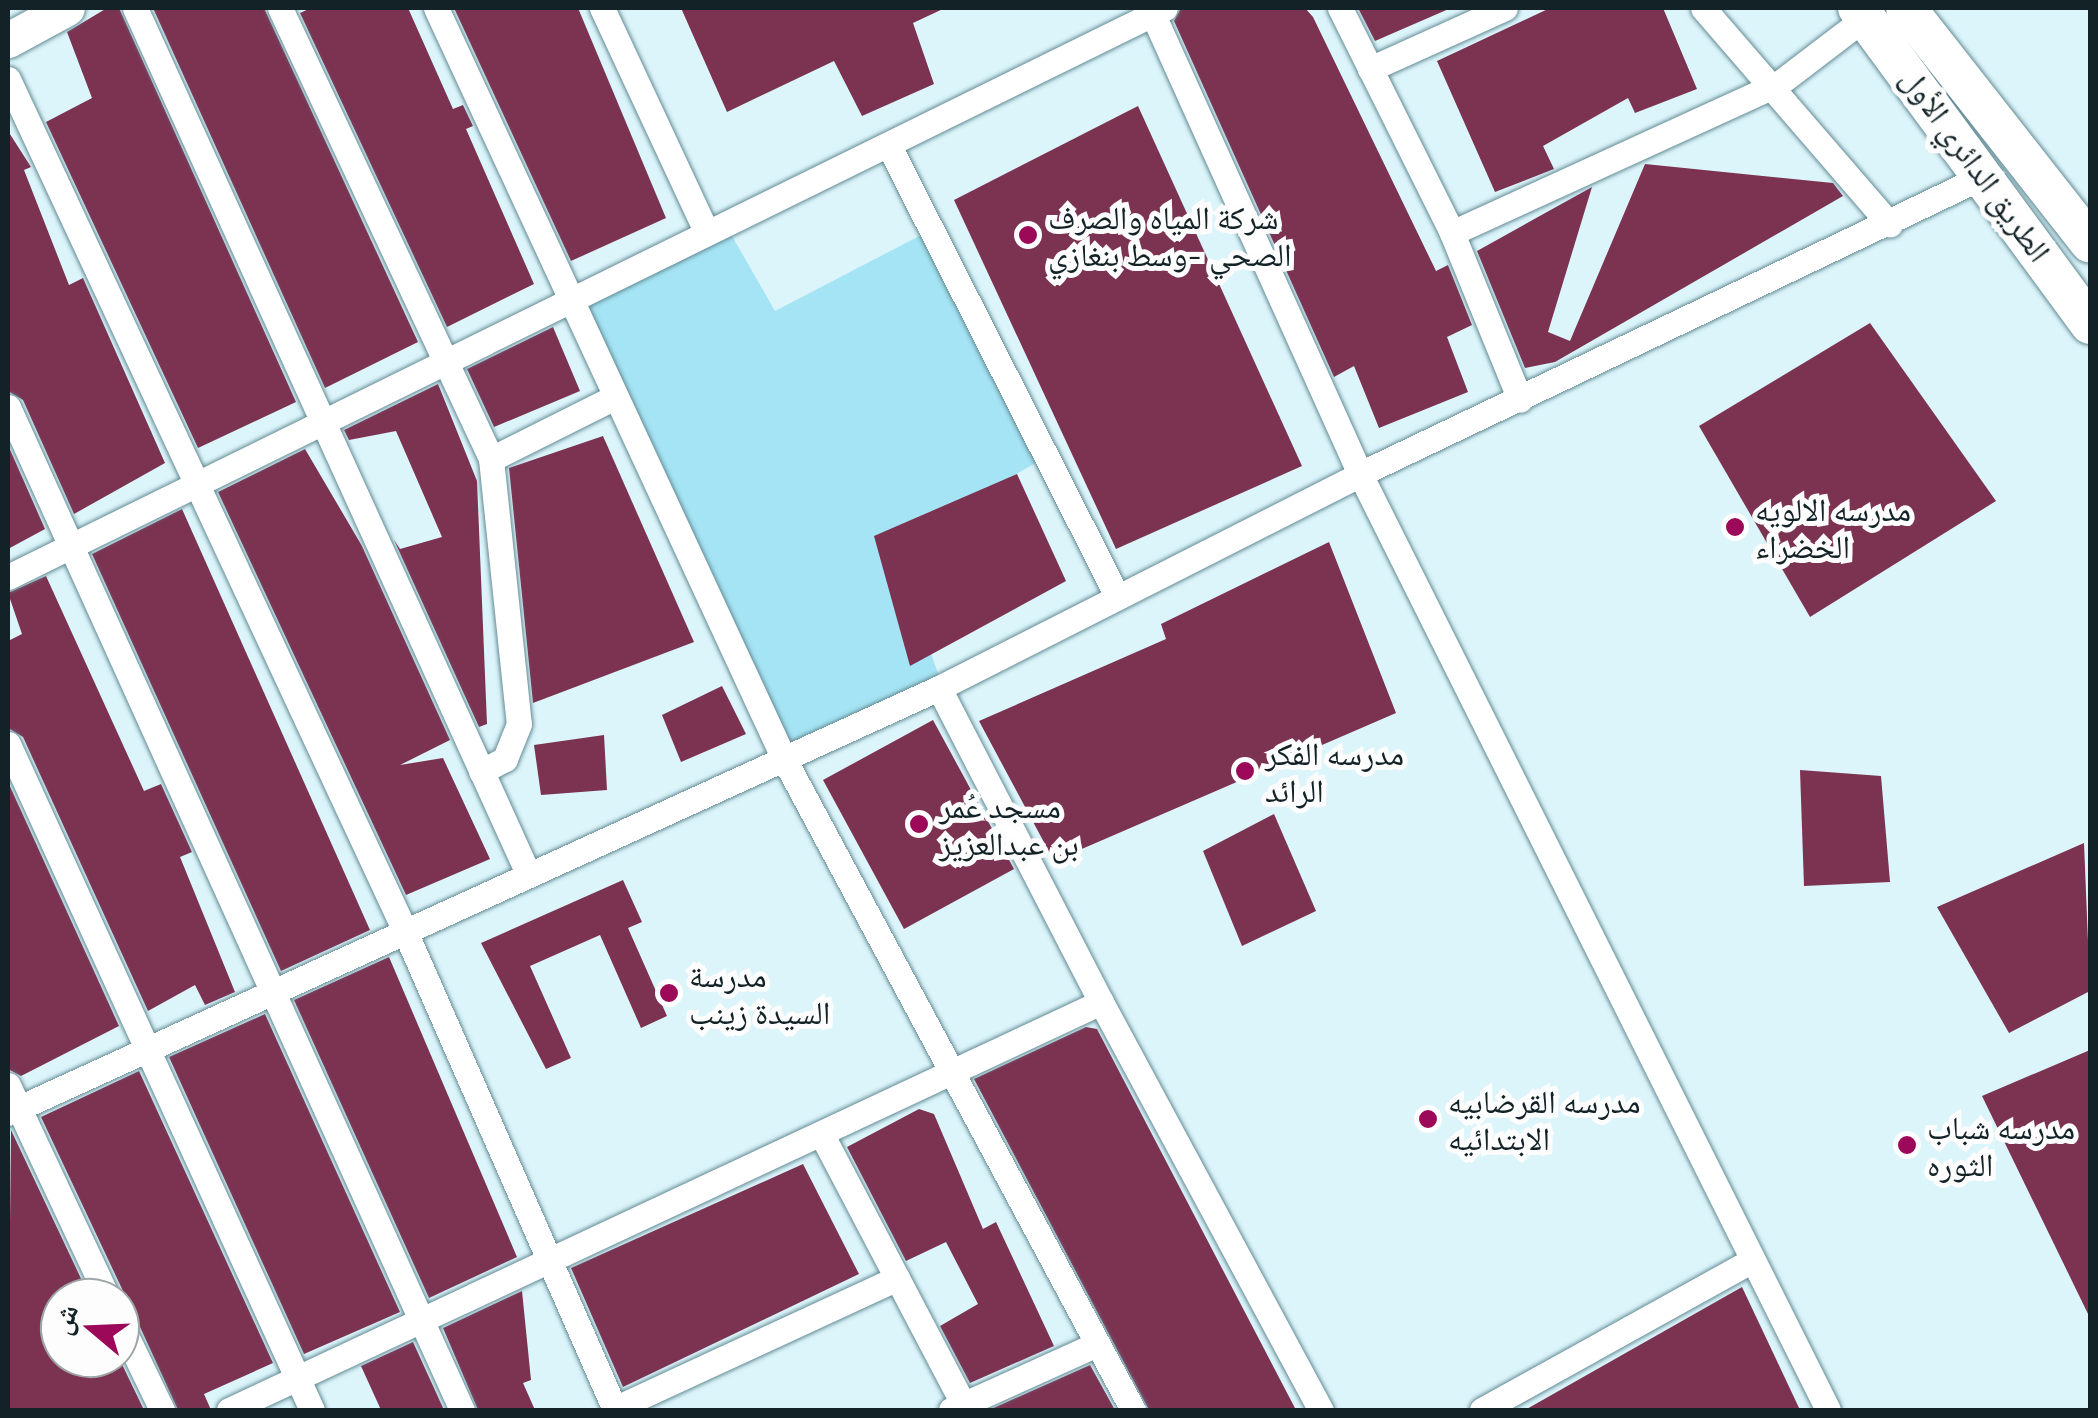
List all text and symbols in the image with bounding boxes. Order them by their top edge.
street label: الطريق الدائري الأول [1894,60,2060,268]
place label: شركة المياه والصرف الصحي -وسط بنغازي [1048,198,1292,273]
marker: شركة المياه والصرف الصحي -وسط بنغازي [1017,224,1039,246]
place label: مدرسه الالويه الخضراء [1755,490,1911,565]
marker: مدرسه الالويه الخضراء [1724,516,1746,538]
place label: مدرسه الفكر الرائد [1265,734,1404,809]
marker: مدرسه الفكر الرائد [1234,760,1256,782]
place label: مسجد عُمر بن عبدالعزيز [939,787,1079,862]
marker: مسجد عُمر بن عبدالعزيز [908,813,930,835]
place label: مدرسة السيدة زينب [689,956,830,1031]
marker: مدرسة السيدة زينب [658,982,680,1004]
place label: مدرسه القرضابيه الابتدائيه [1448,1082,1641,1157]
marker: مدرسه القرضابيه الابتدائيه [1417,1108,1439,1130]
place label: مدرسه شباب الثوره [1927,1108,2075,1183]
marker: مدرسه شباب الثوره [1896,1134,1918,1156]
north arrow [40,1278,140,1378]
text: ش [43,1299,84,1338]

